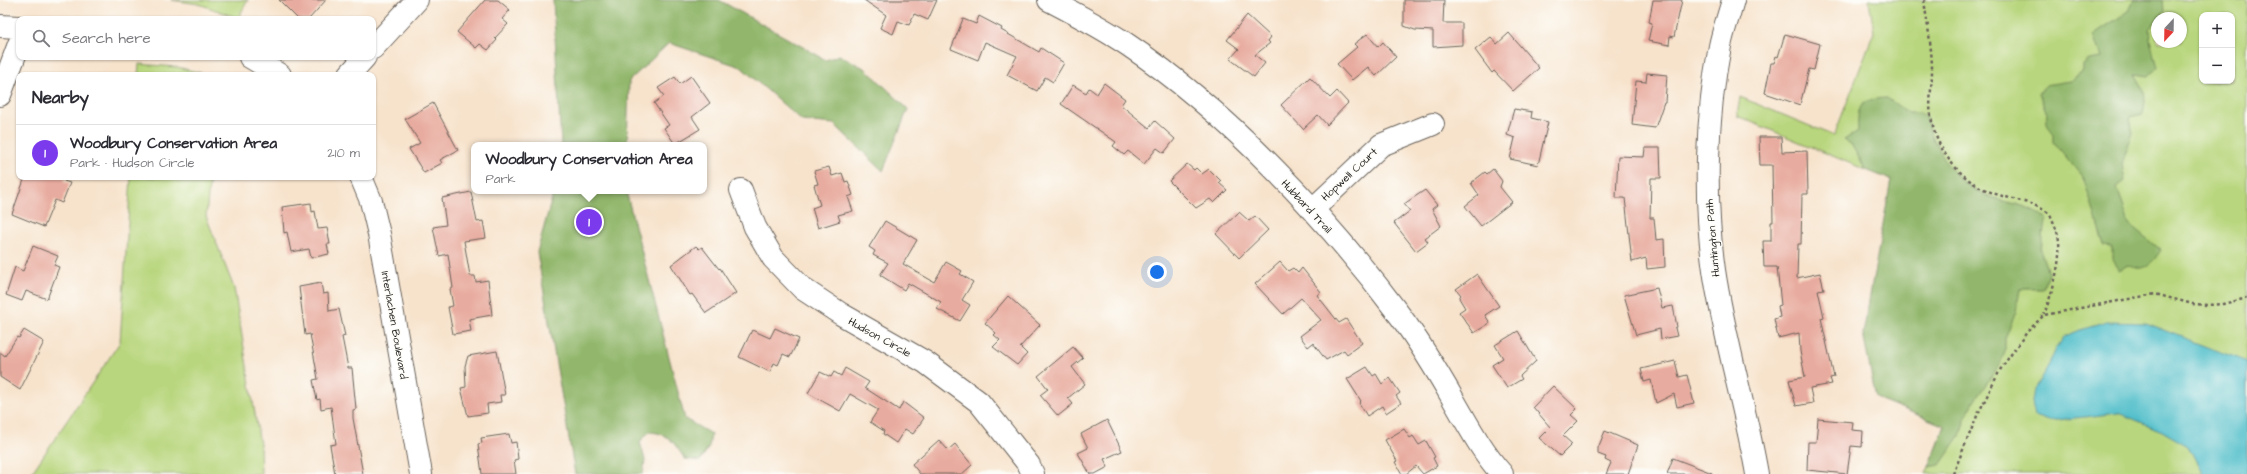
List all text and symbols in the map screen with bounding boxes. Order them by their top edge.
north arrow [2151,12,2187,48]
map controls [2199,12,2235,84]
button: + [2199,12,2235,48]
search box [16,16,376,60]
icon: search [30,27,52,49]
text: Search here [62,28,151,49]
button: − [2199,48,2235,84]
text: Nearby [32,86,89,110]
text: Woodbury Conservation Area [70,133,277,154]
popup [471,142,707,194]
text: 1 [44,144,46,162]
text: 210 m [327,144,360,162]
street label: Hopwell Court [1318,144,1381,204]
text: Woodbury Conservation Area [485,149,693,170]
text: Park · Hudson Circle [70,154,195,172]
text: Park [485,170,516,188]
street label: Hubbard Trail [1278,176,1336,237]
street label: Huntington Path [1702,198,1724,278]
pin: 1 [576,207,602,237]
your location [1147,262,1167,282]
street label: Interlachen Boulevard [378,270,411,381]
street label: Hudson Circle [846,314,914,361]

